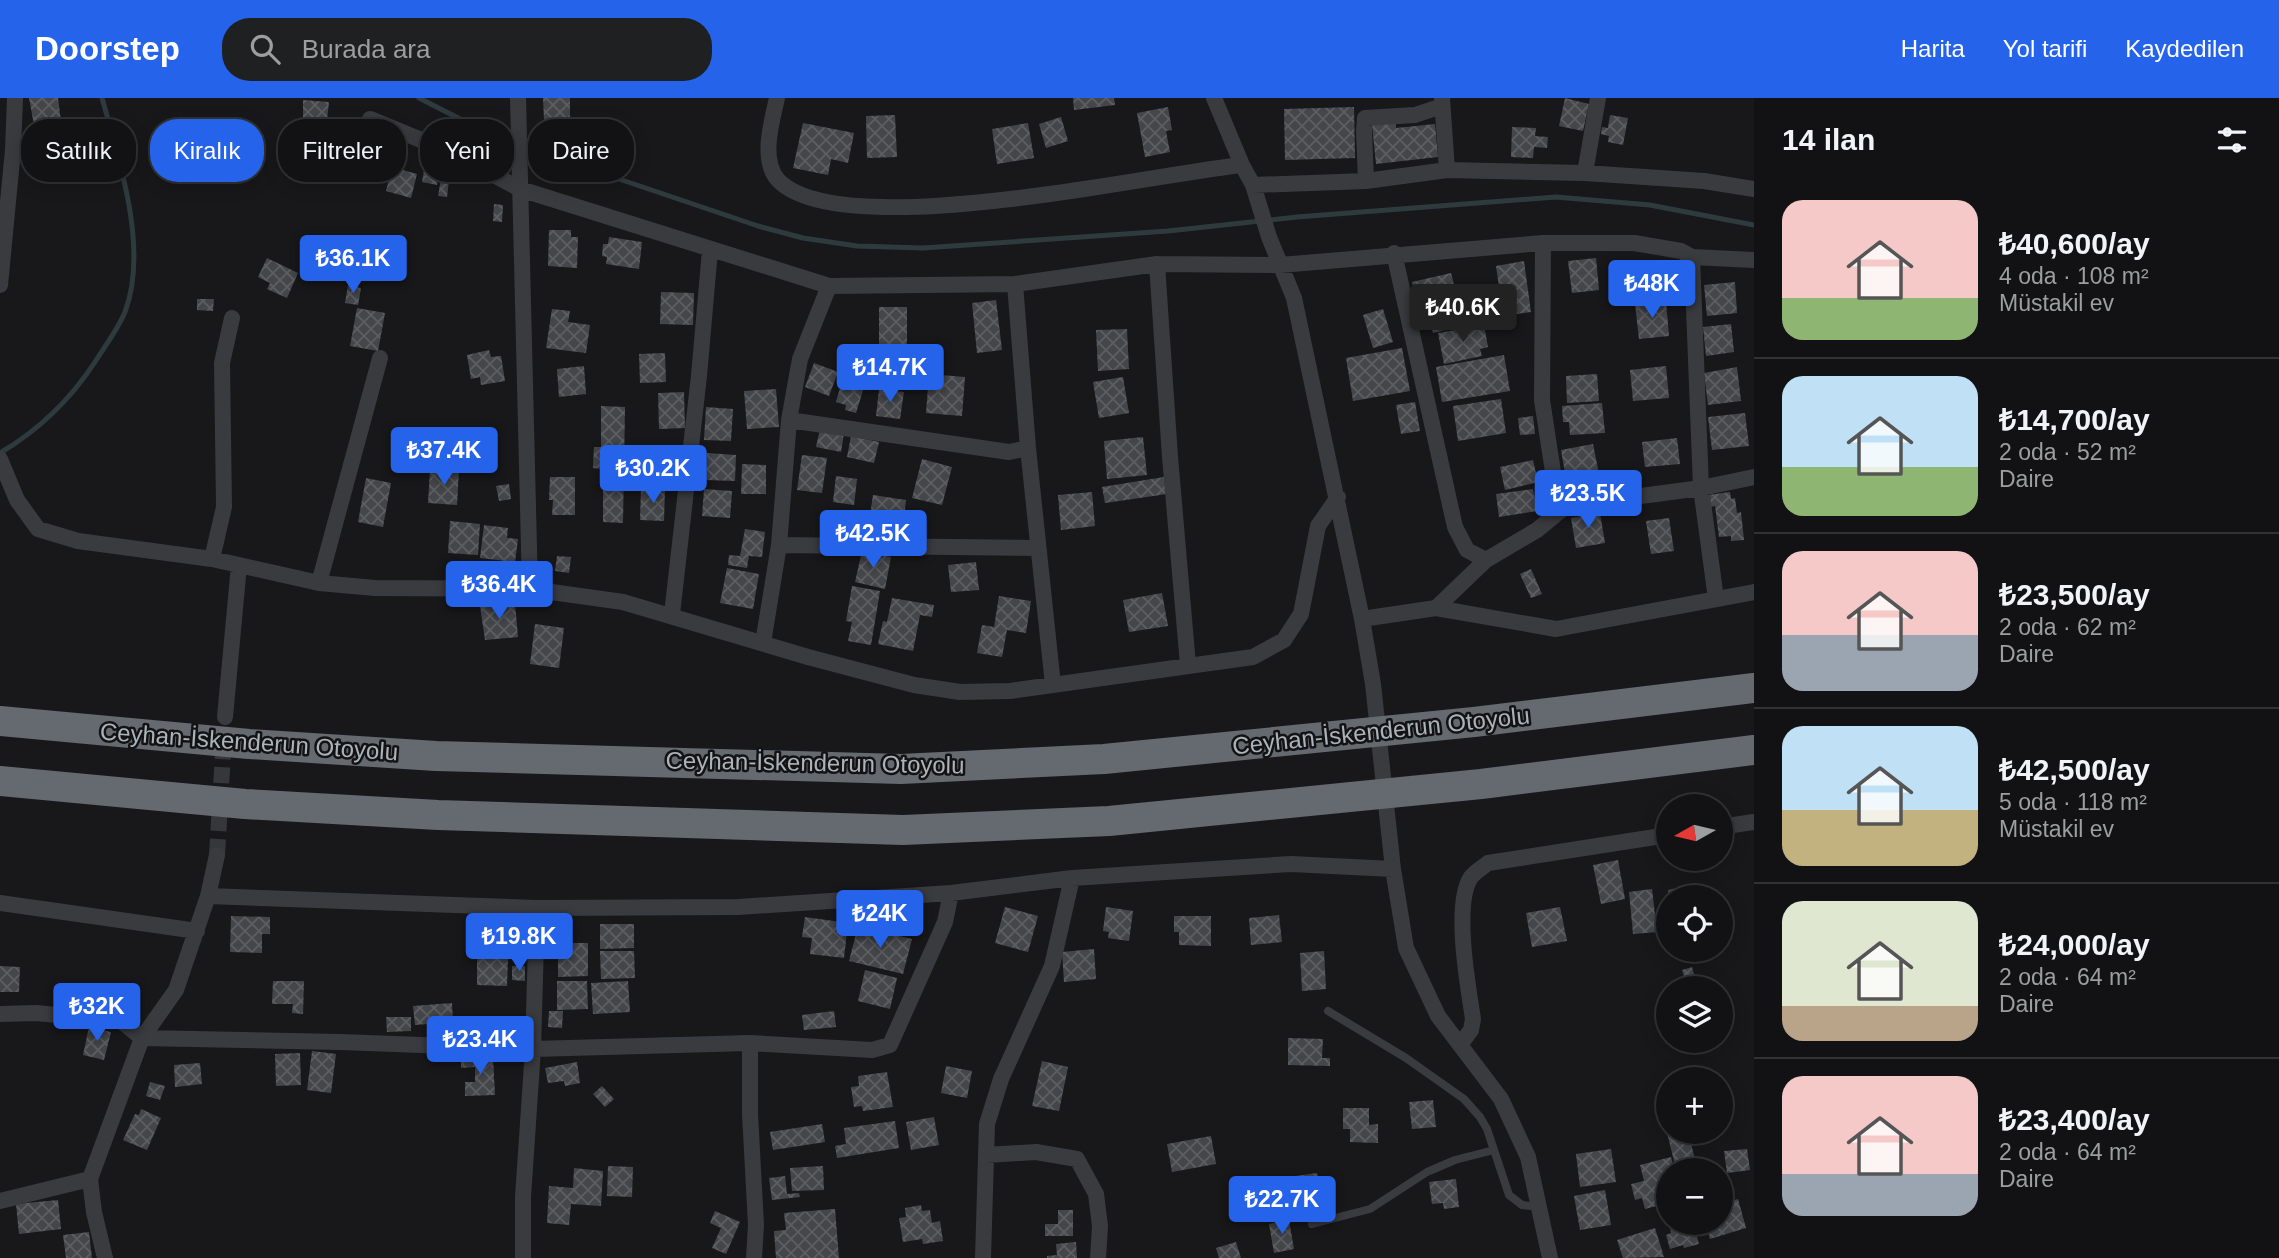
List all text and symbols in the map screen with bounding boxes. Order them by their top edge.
search box [222,18,712,81]
text: Doorstep [35,30,180,67]
icon: search [246,30,284,68]
text: Burada ara [302,34,431,64]
text: Harita [1901,35,1965,62]
text: Yol tarifi [2003,35,2087,62]
text: Kaydedilen [2125,35,2244,62]
chip: Satılık [21,119,136,182]
chip: Kiralık [150,119,264,182]
chip: Filtreler [278,119,406,182]
chip: Yeni [420,119,514,182]
chip: Daire [528,119,634,182]
icon: filters [2213,121,2251,159]
text: 14 ilan [1782,123,1875,156]
text: ₺40,600/ay [1999,227,2150,260]
icon: home [1838,228,1922,312]
pin: ₺36.1K [296,236,410,295]
text: ₺36.1K [316,245,390,271]
pin: ₺48K [1611,260,1693,320]
text: 4 oda · 108 m² [1999,263,2149,289]
text: ₺48K [1624,270,1680,296]
pin: ₺40.6K [1406,285,1520,344]
text: Müstakil ev [1999,290,2114,316]
text: ₺40.6K [1426,294,1500,320]
pin: ₺14.7K [833,344,947,404]
text: ₺14.7K [853,354,927,380]
text: ₺14,700/ay [1999,403,2150,436]
icon: home [1838,404,1922,488]
pin: ₺37.4K [387,428,501,487]
text: ₺37.4K [407,437,481,463]
text: 2 oda · 52 m² [1999,439,2136,465]
pin: ₺30.2K [596,446,710,505]
text: ₺30.2K [616,455,690,481]
text: Daire [1999,466,2054,492]
pin: ₺23.5K [1531,470,1645,530]
text: ₺23.5K [1551,480,1625,506]
pin: ₺42.5K [816,510,930,570]
text: ₺42.5K [836,520,910,546]
pin: ₺36.4K [442,561,556,621]
text: ₺36.4K [462,571,536,597]
text: ₺23,500/ay [1999,578,2150,611]
icon: home [1838,579,1922,663]
text: 2 oda · 62 m² [1999,614,2136,640]
text: Daire [1999,641,2054,667]
street label: Ceyhan-İskenderun Otoyolu [1231,701,1531,760]
street label: Ceyhan-İskenderun Otoyolu [99,718,399,765]
street label: Ceyhan-İskenderun Otoyolu [665,746,965,779]
text: ₺42,500/ay [1999,753,2150,786]
icon: home [1838,754,1922,838]
text: 5 oda · 118 m² [1999,789,2147,815]
north arrow [1656,794,1732,872]
map controls [1656,794,1733,1235]
text: Müstakil ev [1999,816,2114,842]
button: locate [1656,885,1733,962]
pin: ₺24K [839,890,921,950]
text: ₺24K [852,900,908,926]
pin: ₺19.8K [462,914,576,973]
text: ₺19.8K [482,923,556,949]
text: ₺24,000/ay [1999,928,2150,961]
icon: home [1838,929,1922,1013]
text: 2 oda · 64 m² [1999,964,2136,990]
button: layers [1656,976,1733,1053]
pin: ₺32K [56,984,138,1043]
text: Daire [1999,991,2054,1017]
text: ₺32K [69,993,125,1019]
pin: ₺23.4K [423,1016,537,1076]
text: ₺23.4K [443,1026,517,1052]
button: + [1656,1067,1733,1144]
text: ₺23,400/ay [1999,1103,2150,1136]
icon: home [1838,1104,1922,1188]
text: 2 oda · 64 m² [1999,1139,2136,1165]
button: − [1656,1158,1733,1235]
text: Daire [1999,1166,2054,1192]
pin: ₺22.7K [1225,1176,1339,1236]
text: ₺22.7K [1245,1186,1319,1212]

